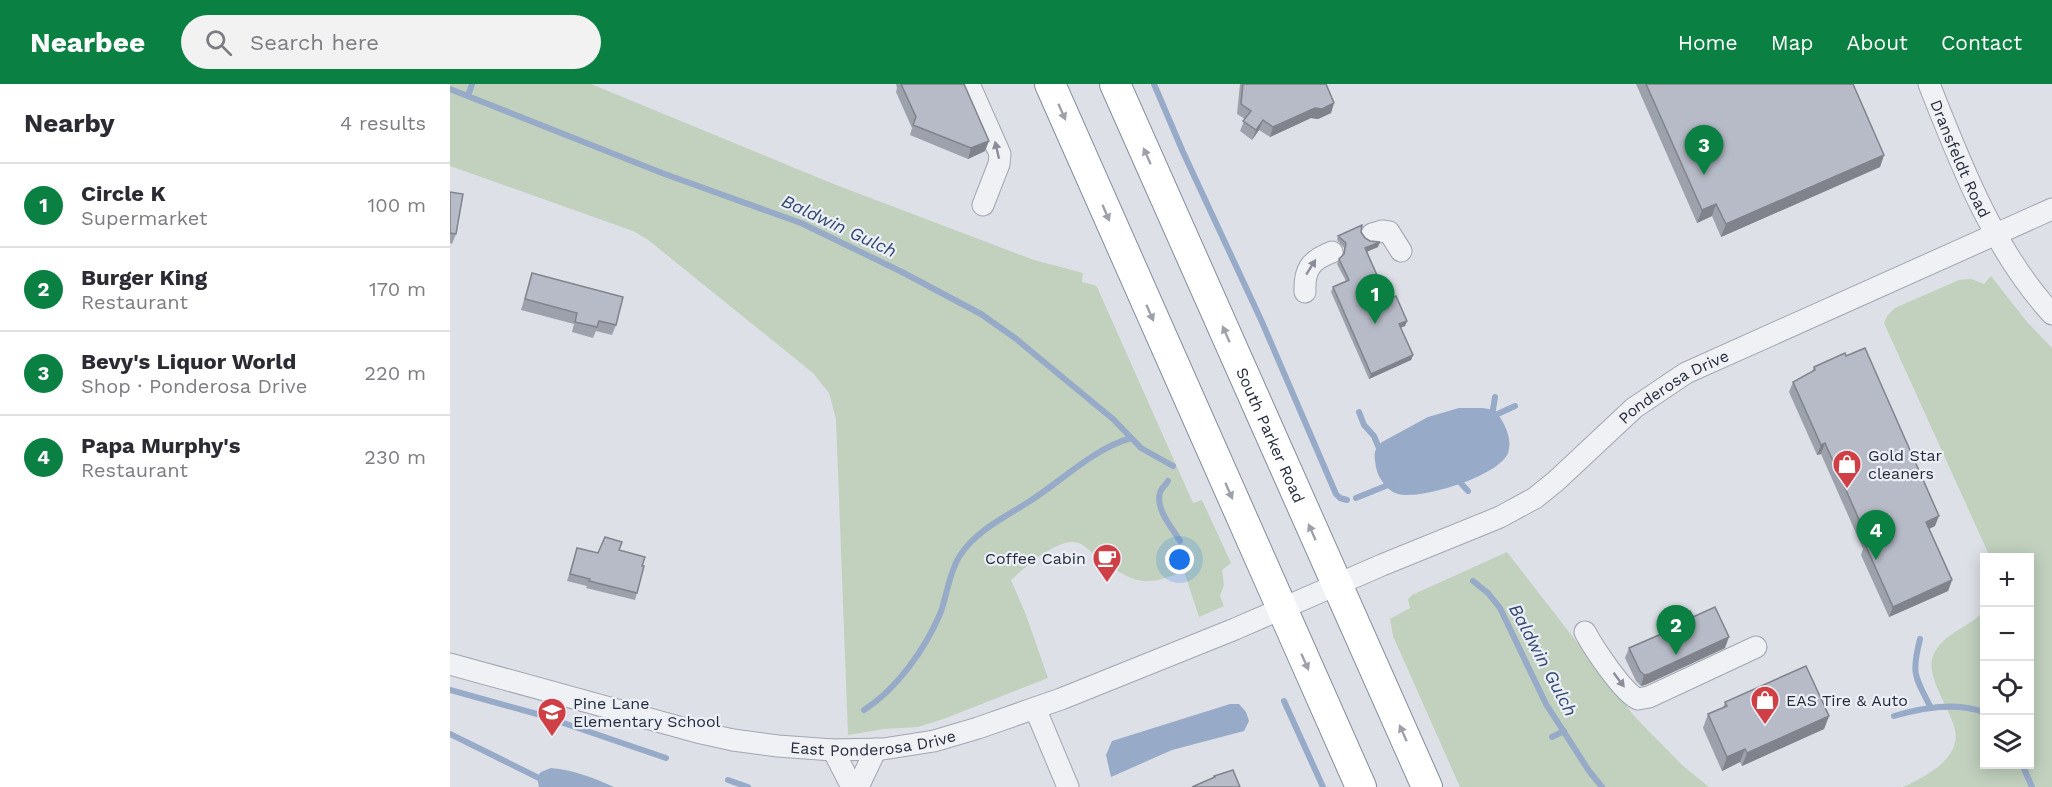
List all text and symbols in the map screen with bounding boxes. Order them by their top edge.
search box [181,15,601,69]
text: Nearbee [30,26,145,59]
icon: search [202,26,235,59]
text: Search here [250,30,379,55]
text: Home [1678,30,1738,55]
text: Map [1771,30,1814,55]
text: About [1847,30,1908,55]
text: Contact [1941,30,2022,55]
street label: Dransfeldt Road [1926,97,1994,221]
one-way arrow [1057,103,1067,121]
text: Nearby [24,108,115,138]
text: 4 results [340,111,426,135]
pin: 3 [1684,126,1724,175]
one-way arrow [992,141,1002,159]
one-way arrow [1142,147,1151,164]
text: Circle K [81,181,166,206]
water label: Baldwin Gulch [778,190,900,261]
text: 1 [39,193,48,217]
text: 100 m [367,193,426,217]
one-way arrow [1101,204,1111,222]
text: Supermarket [81,206,207,230]
one-way arrow [1306,259,1317,276]
text: Burger King [81,265,207,290]
pin: 1 [1356,274,1394,324]
text: 2 [38,277,49,301]
text: 170 m [369,277,426,301]
text: Restaurant [81,290,188,314]
one-way arrow [1146,304,1155,322]
one-way arrow [1220,325,1230,343]
street label: Ponderosa Drive [1614,346,1732,428]
text: Bevy's Liquor World [81,349,296,374]
text: 3 [38,361,49,385]
text: 220 m [364,361,426,385]
street label: South Parker Road [1232,365,1309,506]
text: Shop · Ponderosa Drive [81,374,307,398]
text: Papa Murphy's [81,433,240,458]
text: 4 [37,445,50,469]
text: 230 m [364,445,426,469]
place label: Gold Star cleaners [1868,446,1943,483]
shop icon: Gold Star cleaners [1831,448,1863,490]
text: Restaurant [81,458,188,482]
one-way arrow [1224,483,1234,501]
pin: 4 [1856,510,1896,560]
one-way arrow [1307,522,1317,540]
cafe icon: Coffee Cabin [1091,542,1123,584]
your location [1165,545,1194,574]
place label: Coffee Cabin [985,549,1086,568]
map controls [1980,553,2034,769]
button: + [1980,553,2034,607]
water label: Baldwin Gulch [1505,600,1582,720]
pin: 2 [1656,606,1696,655]
button: − [1980,607,2034,661]
one-way arrow [1300,654,1310,672]
button: locate [1980,661,2034,715]
one-way arrow [1612,673,1624,688]
shop icon: EAS Tire & Auto [1749,684,1781,726]
place label: EAS Tire & Auto [1786,691,1908,710]
place label: Pine Lane Elementary School [573,694,721,731]
school or university icon: Pine Lane Elementary School [536,696,568,738]
button: layers [1980,715,2034,769]
one-way arrow [1398,724,1408,742]
street label: East Ponderosa Drive [789,726,958,760]

